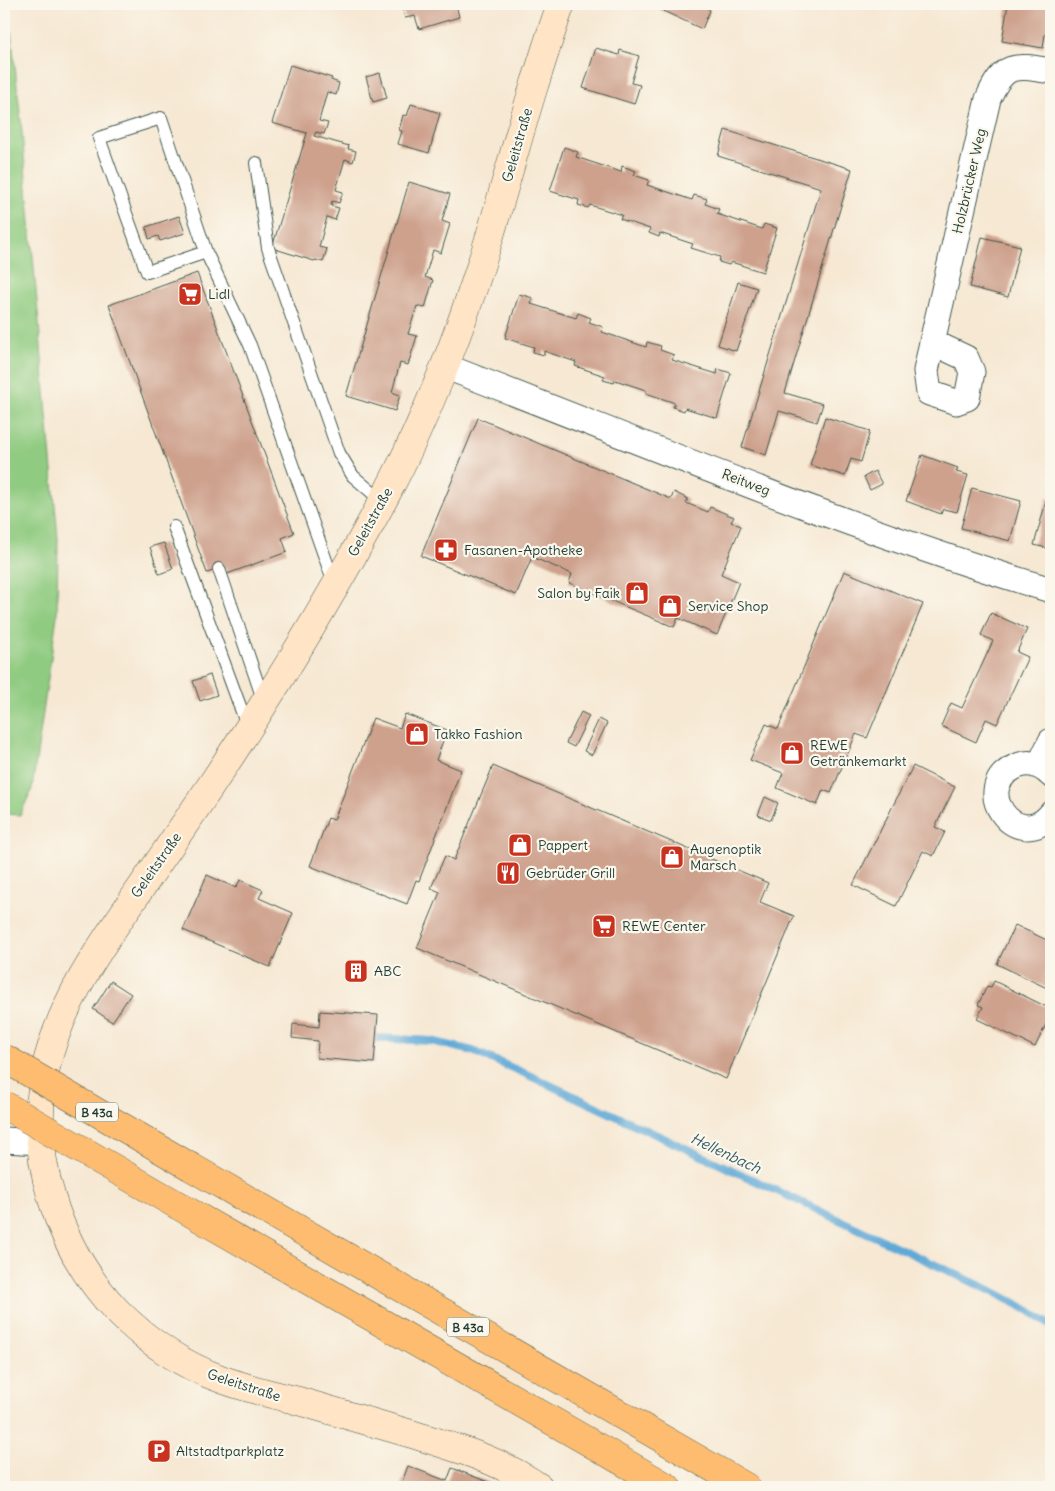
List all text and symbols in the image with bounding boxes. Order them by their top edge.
street label: Geleitstraße [498,106,536,184]
street label: Holzbrücker Weg [948,127,990,235]
supermarket icon: Lidl [177,281,203,307]
place label: Lidl [208,285,230,303]
street label: Reitweg [719,465,773,499]
street label: Geleitstraße [344,484,396,560]
pharmacy icon: Fasanen-Apotheke [433,537,459,563]
place label: Fasanen-Apotheke [464,541,583,559]
shop icon: Salon by Faik [624,580,650,606]
place label: Salon by Faik [537,584,620,602]
shop icon: Service Shop [657,593,683,619]
place label: Service Shop [688,597,768,615]
shop icon: Takko Fashion [404,721,430,747]
place label: Takko Fashion [434,725,523,743]
place label: REWE Getränkemarkt [810,736,907,770]
shop icon: REWE Getränkemarkt [779,740,805,766]
street label: Geleitstraße [127,829,185,901]
shop icon: Pappert [507,832,533,858]
place label: Pappert [538,836,588,854]
place label: Augenoptik Marsch [690,840,761,874]
shop icon: Augenoptik Marsch [659,844,685,870]
restaurant icon: Gebrüder Grill [495,860,521,886]
place label: Gebrüder Grill [526,864,615,882]
supermarket icon: REWE Center [591,913,617,939]
place label: REWE Center [622,917,706,935]
building icon: ABC [343,958,369,984]
place label: ABC [374,962,401,980]
road number: B 43a [76,1102,118,1122]
water label: Hellenbach [688,1128,764,1178]
road number: B 43a [447,1318,489,1336]
street label: Geleitstraße [205,1365,283,1405]
parking icon: Altstadtparkplatz [146,1438,172,1464]
place label: Altstadtparkplatz [176,1442,284,1460]

